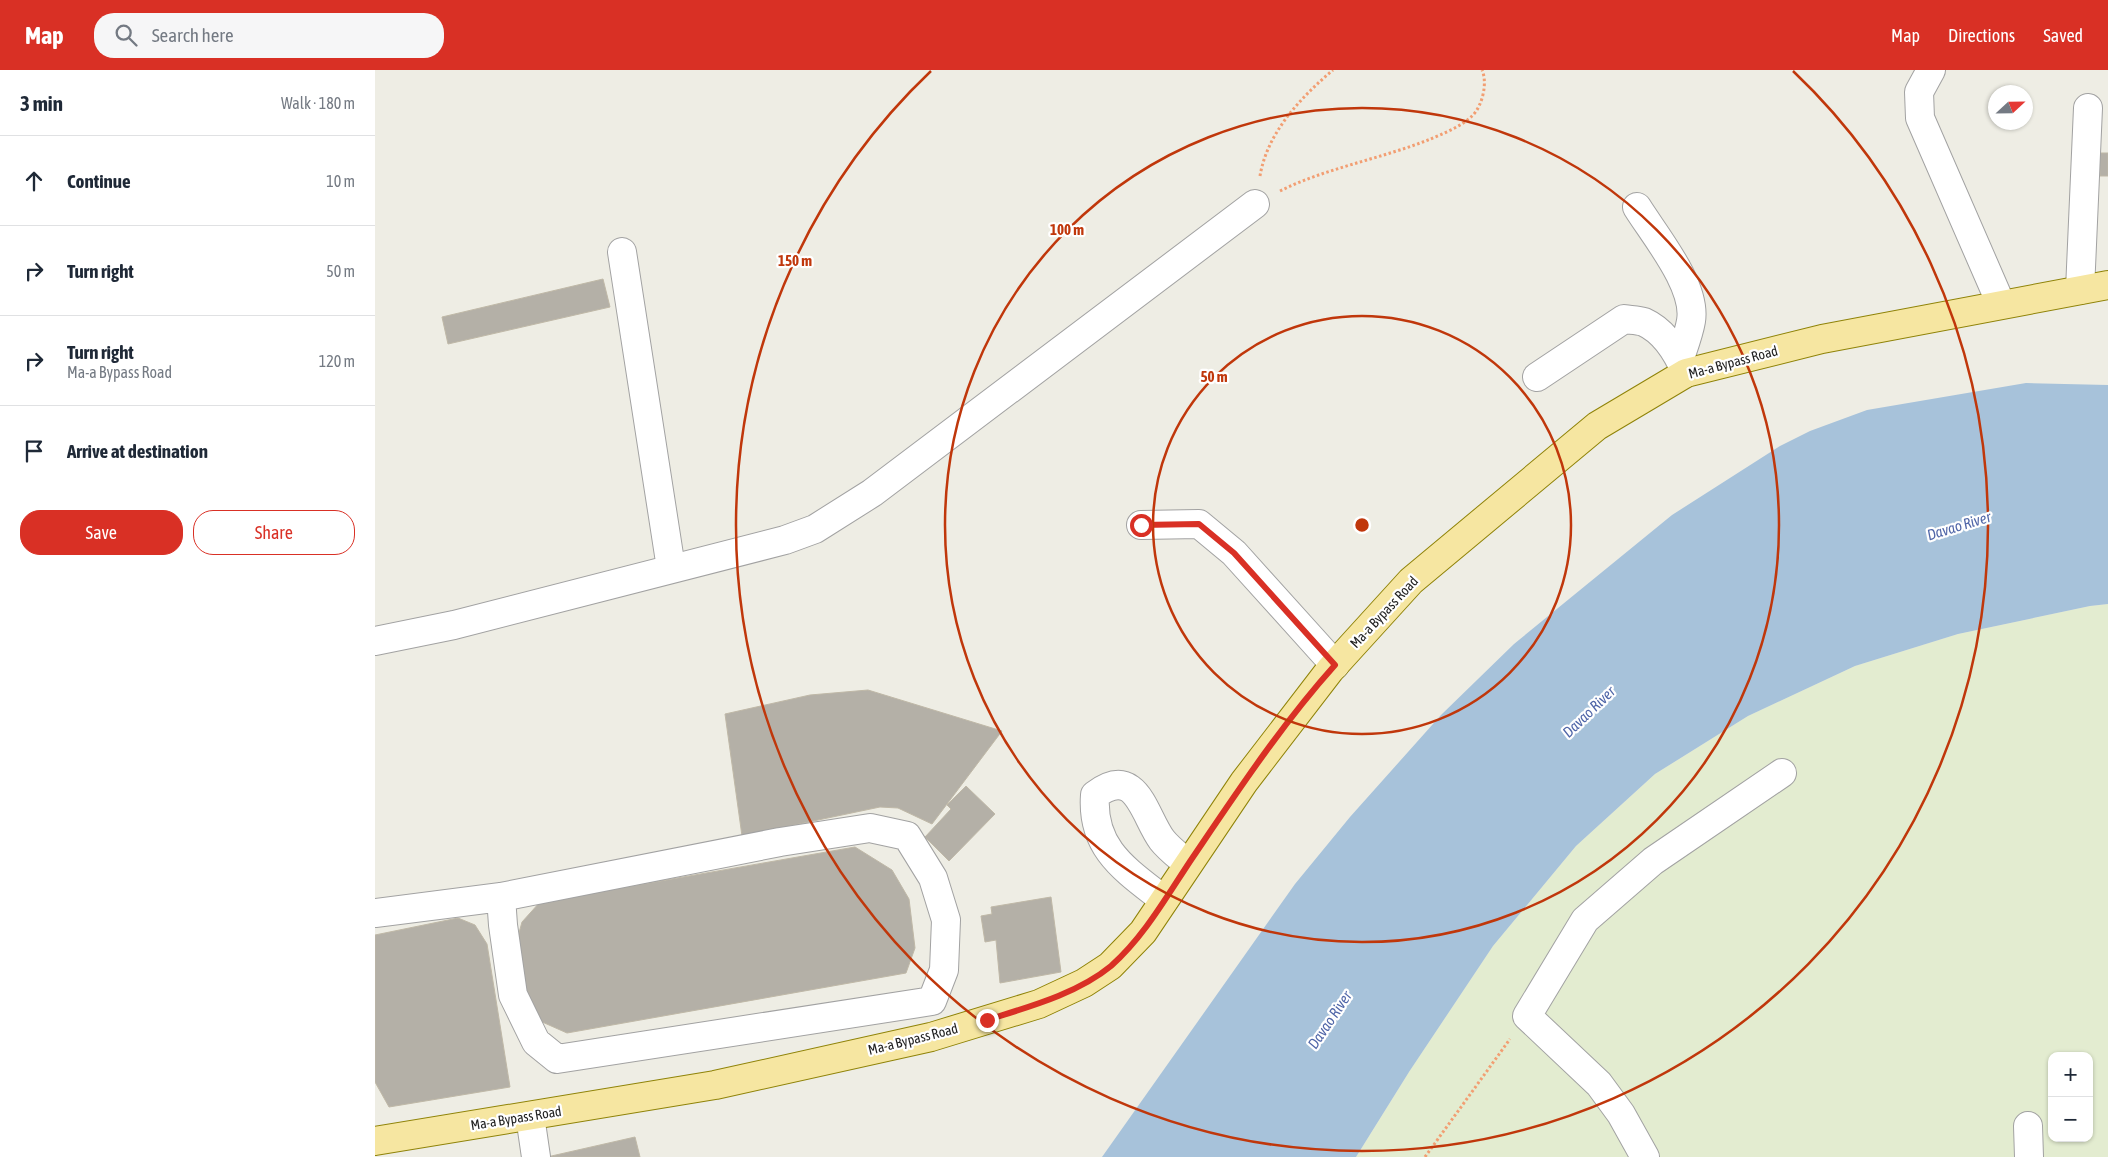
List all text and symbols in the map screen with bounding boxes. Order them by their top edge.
search box [94,13,444,58]
icon: search [112,21,140,49]
text: Map [25,22,64,49]
text: Search here [152,24,234,46]
text: Map [1891,25,1920,46]
text: Directions [1948,25,2015,46]
text: Saved [2043,25,2083,46]
north arrow [1988,85,2033,130]
text: 3 min [20,91,63,115]
text: Walk · 180 m [281,94,355,112]
icon: ahead [20,167,48,195]
text: Continue [67,170,131,192]
text: 10 m [326,172,355,190]
text: 100 m [1050,221,1084,238]
text: 150 m [778,252,812,269]
icon: right [20,257,48,285]
text: Turn right [67,260,134,282]
text: 50 m [326,262,355,280]
text: Turn right [67,341,134,363]
street label: Ma-a Bypass Road [1687,342,1779,382]
icon: right [20,347,48,375]
text: 120 m [319,352,355,370]
text: Ma-a Bypass Road [67,363,172,381]
text: 50 m [1201,368,1228,385]
icon: arrive [20,437,48,465]
text: Arrive at destination [67,440,208,462]
water label: Davao River [1925,508,1993,543]
button: Save [20,510,183,555]
button: Share [193,510,355,555]
route start [1130,514,1153,537]
centre of rings [1353,516,1371,534]
street label: Ma-a Bypass Road [1347,573,1421,651]
water label: Davao River [1559,682,1619,741]
water label: Davao River [1304,987,1355,1052]
route end [976,1009,999,1032]
street label: Ma-a Bypass Road [866,1020,960,1058]
map controls [2048,1052,2093,1142]
button: + [2048,1052,2093,1097]
button: − [2048,1097,2093,1142]
street label: Ma-a Bypass Road [469,1103,563,1133]

